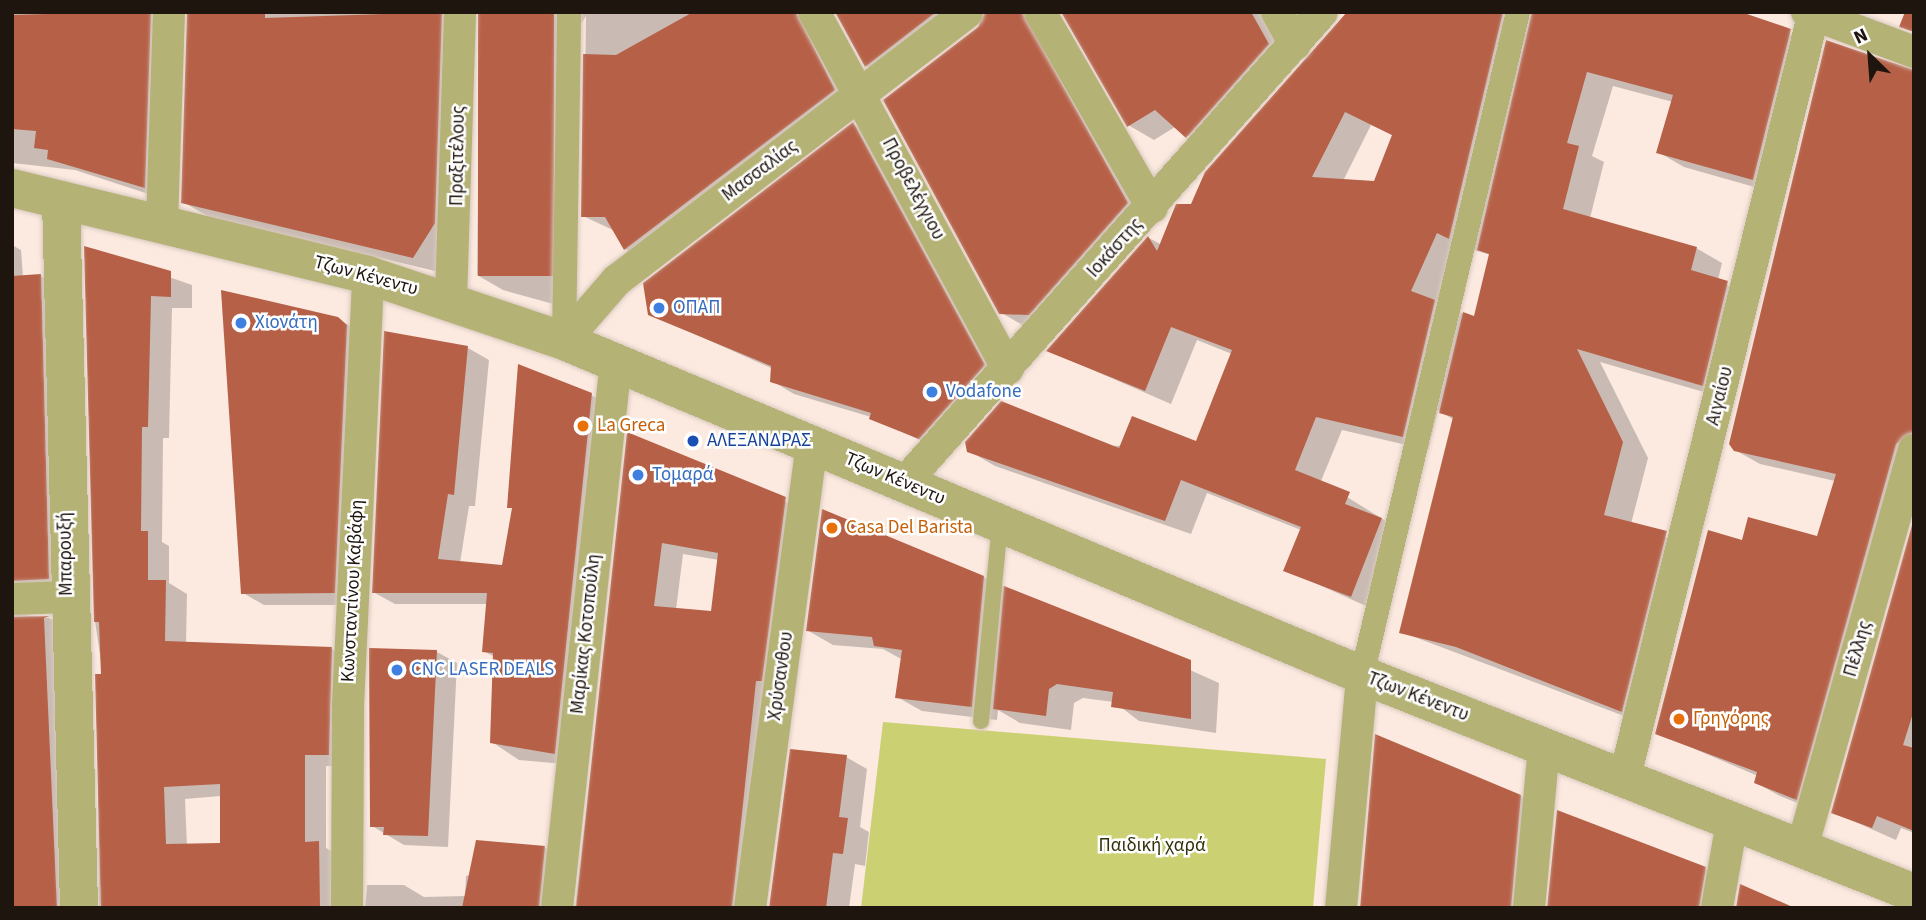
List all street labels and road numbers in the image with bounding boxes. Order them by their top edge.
street label: Πραξιτέλους [446,106,470,206]
street label: Προβελέγγιου [877,134,949,244]
street label: Μασσαλίας [718,135,802,207]
street label: Ιοκάστης [1082,213,1148,283]
street label: Τζων Κένεντυ [312,251,420,301]
street label: Αιγαίου [1702,364,1738,428]
street label: Τζων Κένεντυ [841,448,949,510]
street label: Κωνσταντίνου Καβάφη [337,499,369,683]
street label: Μπαρουξή [54,512,78,596]
street label: Μαρίκας Κοτοπούλη [566,553,606,715]
street label: Πέλλης [1839,618,1877,680]
street label: Χρύσανθου [763,630,799,722]
street label: Τζων Κένεντυ [1364,667,1472,727]

